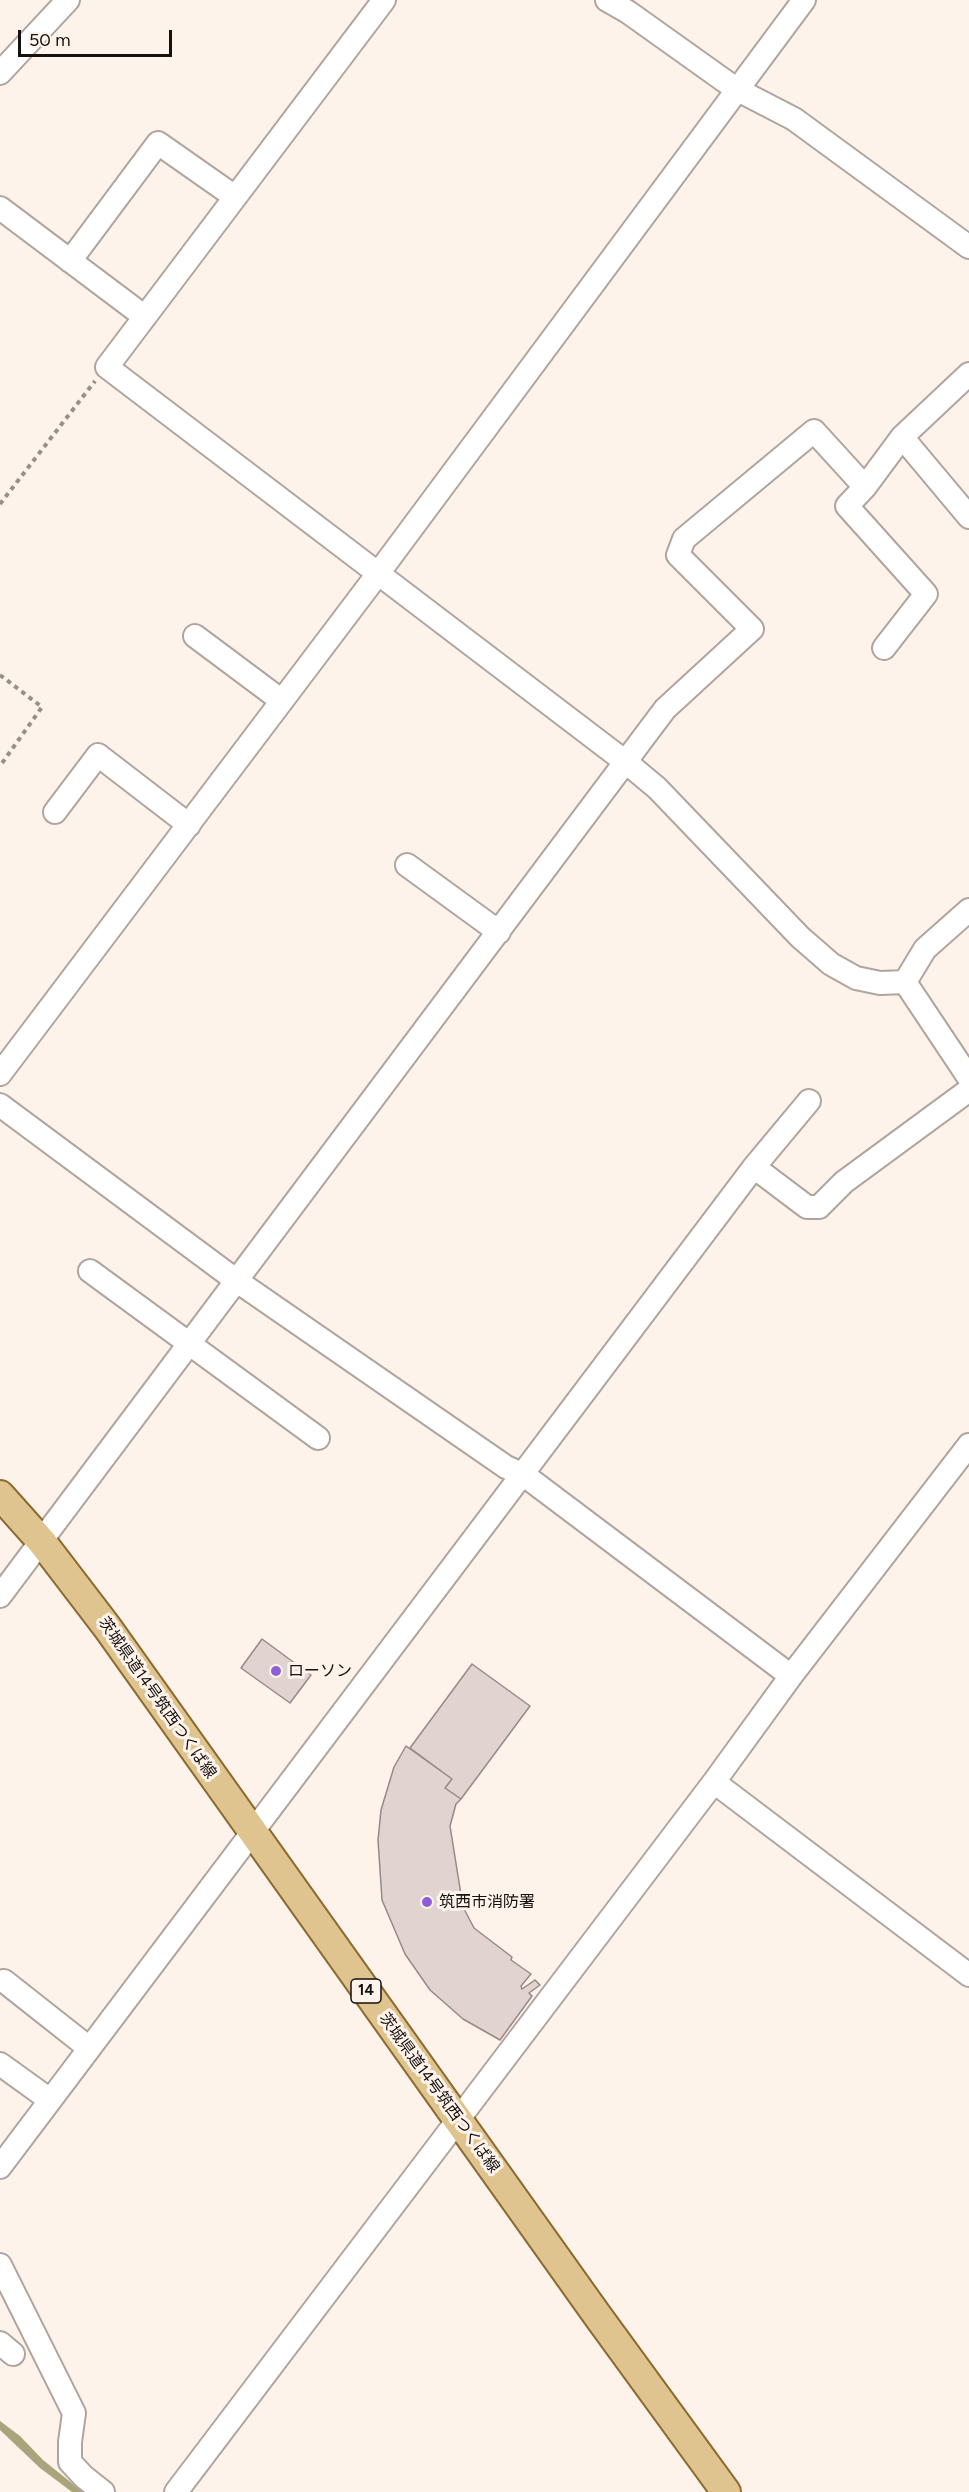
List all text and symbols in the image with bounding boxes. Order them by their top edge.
scale bar [21,18,176,56]
text: 50 m [29,29,71,51]
street label: 茨城県道14号筑西つくば線 [94,1614,220,1782]
place label: ローソン [288,1661,352,1681]
marker: ローソン [269,1664,283,1678]
place label: 筑西市消防署 [439,1892,535,1912]
marker: 筑西市消防署 [420,1895,434,1909]
road number: 14 [351,1979,381,2003]
street label: 茨城県道14号筑西つくば線 [375,2009,503,2177]

